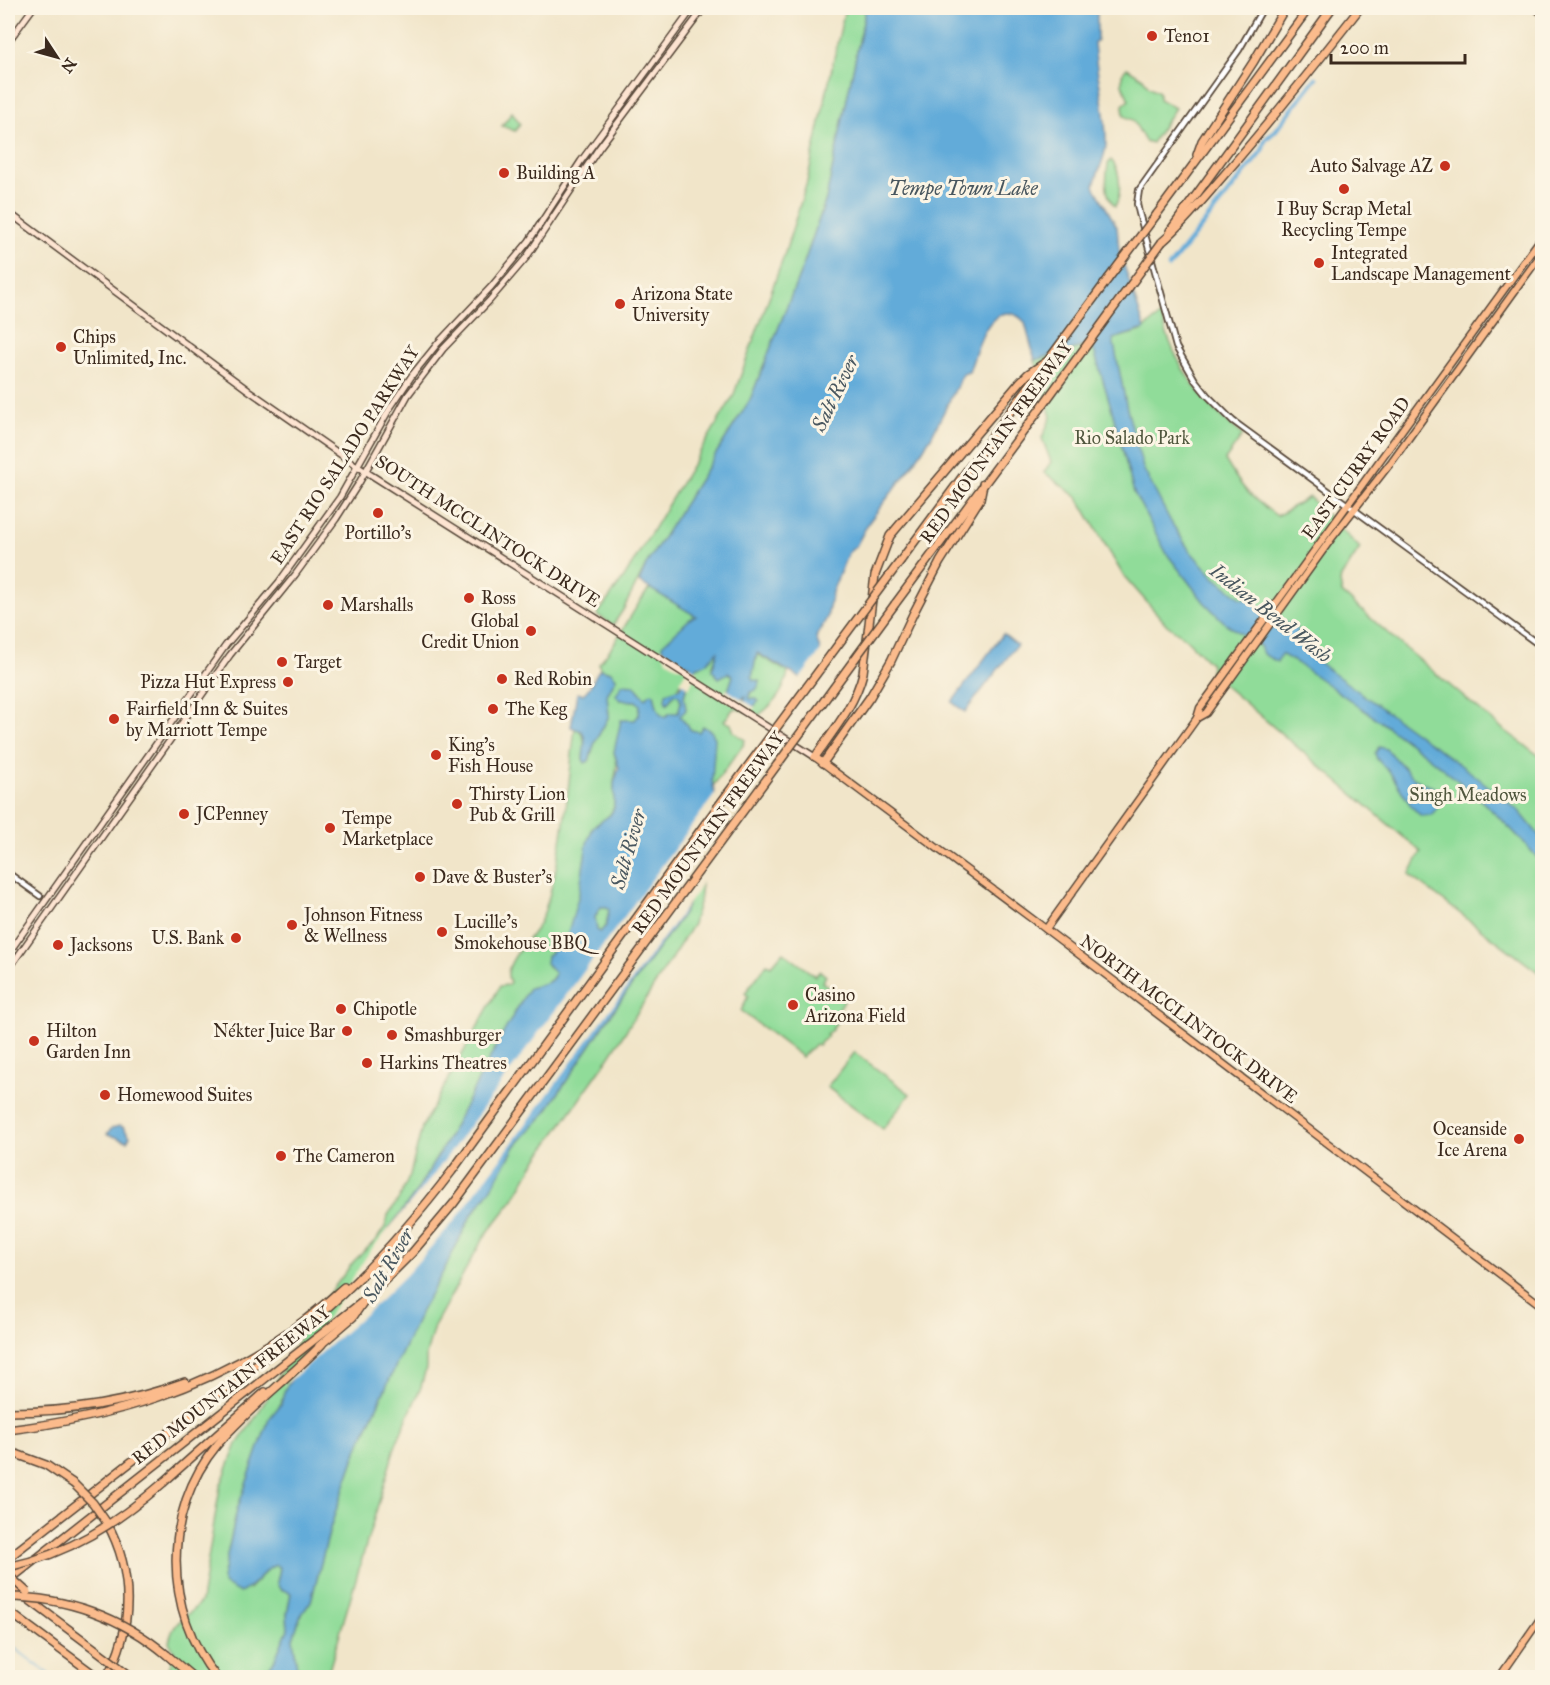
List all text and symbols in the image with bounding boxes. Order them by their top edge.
place label: Ten01 [1164,25,1210,47]
north arrow [27,27,87,87]
scale bar [1331,27,1464,65]
marker: Ten01 [1145,29,1159,43]
text: 200 m [1340,37,1389,59]
text: N [57,54,80,77]
place label: Auto Salvage AZ [1309,155,1433,178]
marker: Auto Salvage AZ [1438,159,1452,173]
place label: Building A [516,162,595,185]
marker: Building A [497,166,511,180]
water label: Tempe Town Lake [888,176,1038,201]
marker: I Buy Scrap Metal Recycling Tempe [1337,182,1351,196]
place label: I Buy Scrap Metal Recycling Tempe [1276,198,1412,242]
place label: Integrated Landscape Management [1331,242,1511,286]
marker: Integrated Landscape Management [1312,256,1326,270]
place label: Arizona State University [631,283,733,326]
marker: Arizona State University [613,297,627,311]
place label: Chips Unlimited, Inc. [73,326,187,369]
street label: RED MOUNTAIN FREEWAY [915,336,1077,548]
marker: Chips Unlimited, Inc. [54,340,68,354]
street label: EAST RIO SALADO PARKWAY [266,341,424,568]
water label: Salt River [806,349,864,436]
street label: EAST CURRY ROAD [1297,393,1415,543]
park label: Rio Salado Park [1074,427,1190,449]
street label: SOUTH MCCLINTOCK DRIVE [371,450,605,612]
marker: Portillo's [371,506,385,520]
place label: Portillo's [345,522,411,544]
water label: Indian Bend Wash [1205,558,1336,668]
place label: Ross [481,587,516,609]
marker: Ross [462,591,476,605]
place label: Marshalls [340,594,413,616]
marker: Marshalls [321,598,335,612]
place label: Global Credit Union [421,610,519,653]
marker: Global Credit Union [524,624,538,638]
place label: Target [294,651,342,674]
marker: Target [275,655,289,669]
place label: Red Robin [514,668,592,690]
place label: Pizza Hut Express [140,671,276,693]
marker: Red Robin [495,672,509,686]
marker: Pizza Hut Express [281,675,295,689]
place label: Fairfield Inn & Suites by Marriott Tempe [126,698,288,741]
place label: The Keg [505,698,568,721]
marker: The Keg [486,702,500,716]
marker: Fairfield Inn & Suites by Marriott Tempe [107,712,121,726]
street label: RED MOUNTAIN FREEWAY [627,727,789,939]
place label: King's Fish House [448,734,533,777]
marker: King's Fish House [429,748,443,762]
place label: Thirsty Lion Pub & Grill [469,783,566,826]
park label: Singh Meadows [1409,784,1527,807]
marker: Thirsty Lion Pub & Grill [450,797,464,811]
place label: JCPenney [194,803,269,826]
water label: Salt River [605,805,651,893]
marker: JCPenney [177,807,191,821]
place label: Tempe Marketplace [342,807,433,850]
marker: Tempe Marketplace [323,821,337,835]
place label: Dave & Buster's [432,866,552,888]
marker: Dave & Buster's [413,870,427,884]
place label: Johnson Fitness & Wellness [302,904,423,947]
place label: Lucille's Smokehouse BBQ [454,911,600,954]
marker: Johnson Fitness & Wellness [285,918,299,932]
marker: Lucille's Smokehouse BBQ [435,925,449,939]
place label: U.S. Bank [151,927,225,949]
street label: NORTH MCCLINTOCK DRIVE [1076,930,1302,1108]
marker: U.S. Bank [229,931,243,945]
place label: Jacksons [68,934,132,957]
marker: Jacksons [51,938,65,952]
place label: Casino Arizona Field [804,984,906,1027]
place label: Chipotle [353,998,417,1020]
marker: Casino Arizona Field [786,998,800,1012]
marker: Chipotle [334,1002,348,1016]
place label: Hilton Garden Inn [46,1020,131,1063]
place label: Nékter Juice Bar [213,1020,335,1043]
marker: Nékter Juice Bar [340,1024,354,1038]
place label: Smashburger [404,1024,502,1047]
marker: Smashburger [385,1028,399,1042]
marker: Hilton Garden Inn [27,1034,41,1048]
place label: Harkins Theatres [379,1052,507,1074]
marker: Harkins Theatres [360,1056,374,1070]
place label: Homewood Suites [117,1084,252,1106]
marker: Homewood Suites [98,1088,112,1102]
place label: Oceanside Ice Arena [1433,1118,1507,1161]
marker: Oceanside Ice Arena [1512,1132,1526,1146]
place label: The Cameron [293,1145,395,1167]
marker: The Cameron [274,1149,288,1163]
water label: Salt River [357,1222,420,1307]
street label: RED MOUNTAIN FREEWAY [128,1300,335,1469]

